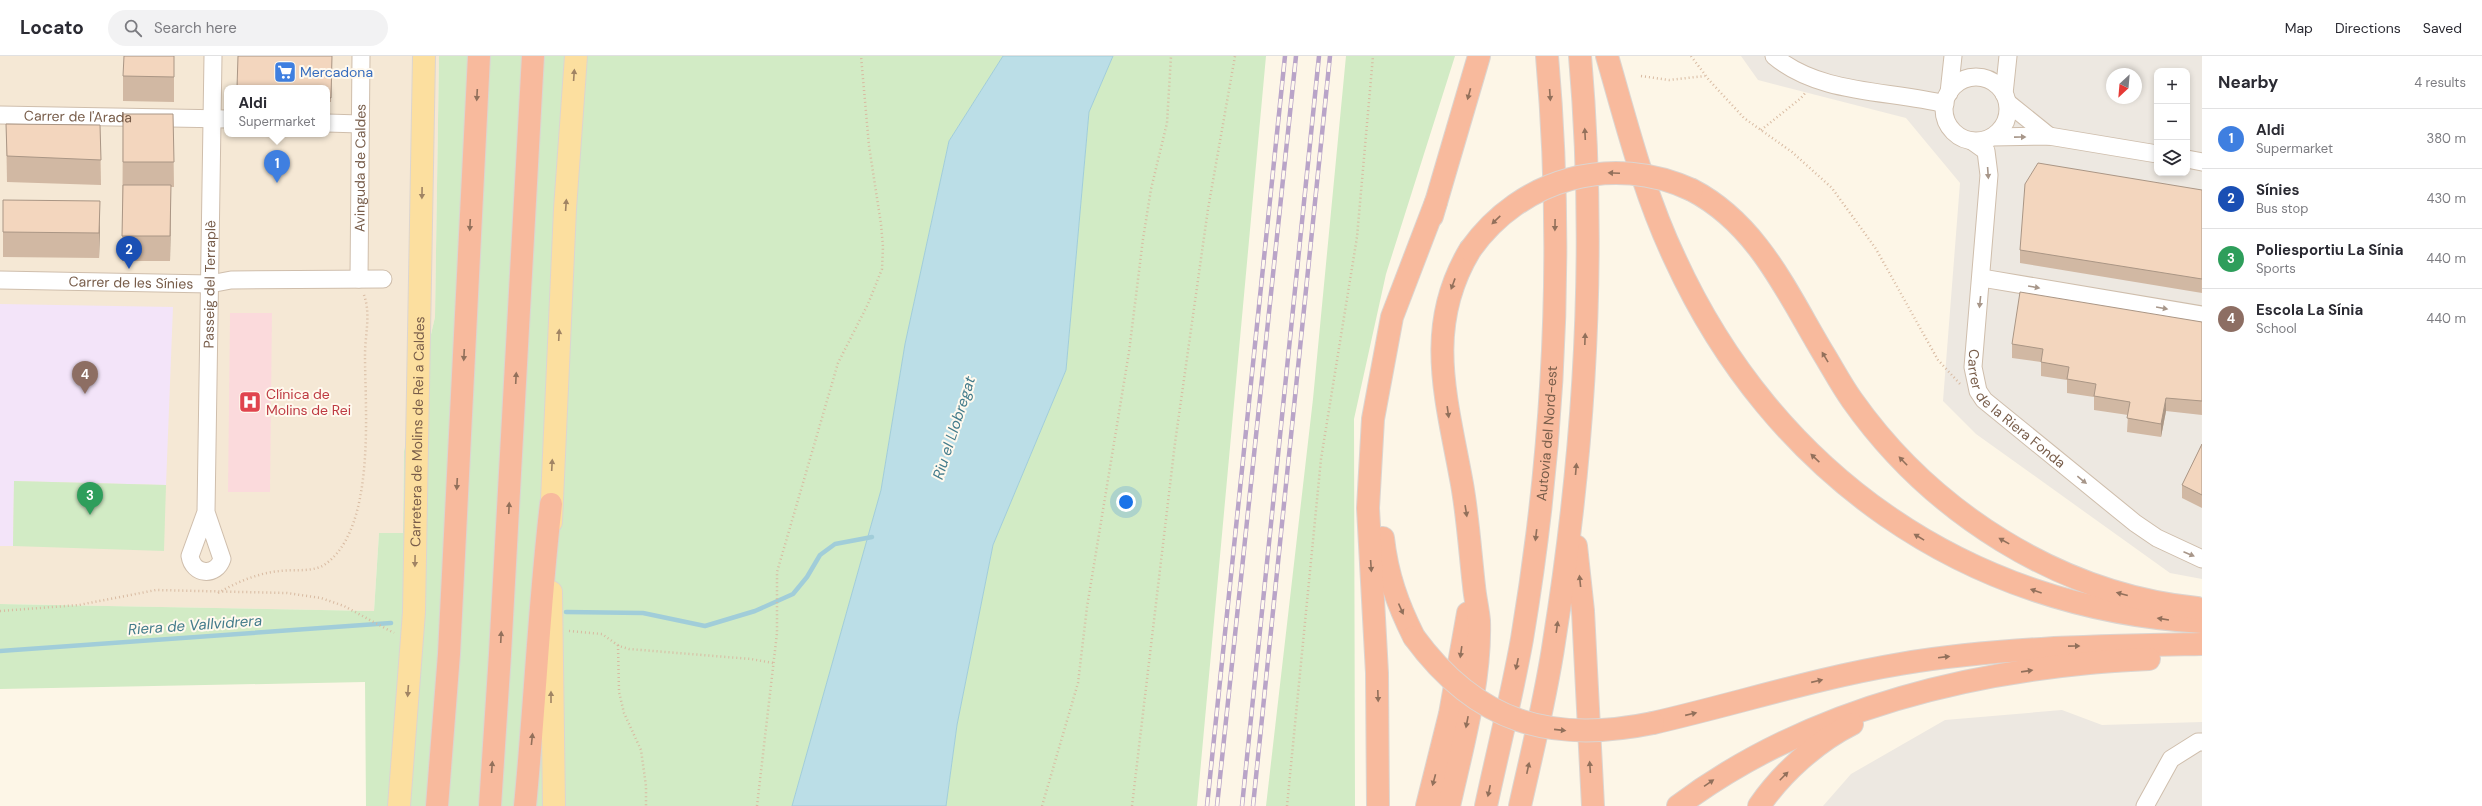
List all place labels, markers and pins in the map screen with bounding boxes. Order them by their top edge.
supermarket icon: Mercadona [272,59,298,85]
place label: Mercadona [300,63,373,81]
pin: 1 [264,150,290,183]
pin: 2 [116,236,142,269]
pin: 4 [72,361,98,394]
place label: Clínica de Molins de Rei [266,385,351,419]
hospital icon: Clínica de Molins de Rei [237,389,263,415]
pin: 3 [77,482,103,515]

